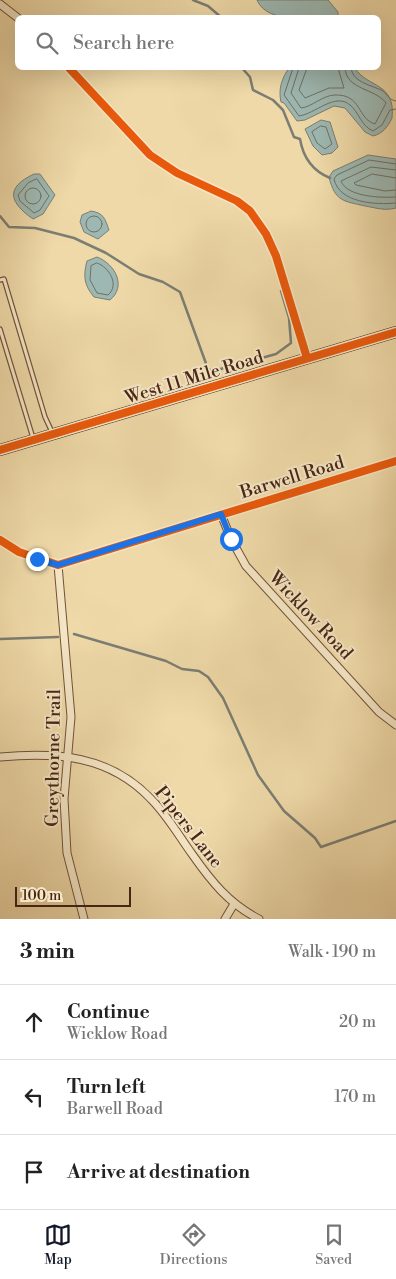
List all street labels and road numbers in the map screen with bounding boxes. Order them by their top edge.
street label: West 11 Mile Road [121,345,267,410]
street label: Barwell Road [236,451,348,505]
street label: Wicklow Road [263,565,358,665]
street label: Greythorne Trail [41,688,66,827]
street label: Pipers Lane [149,782,228,873]

